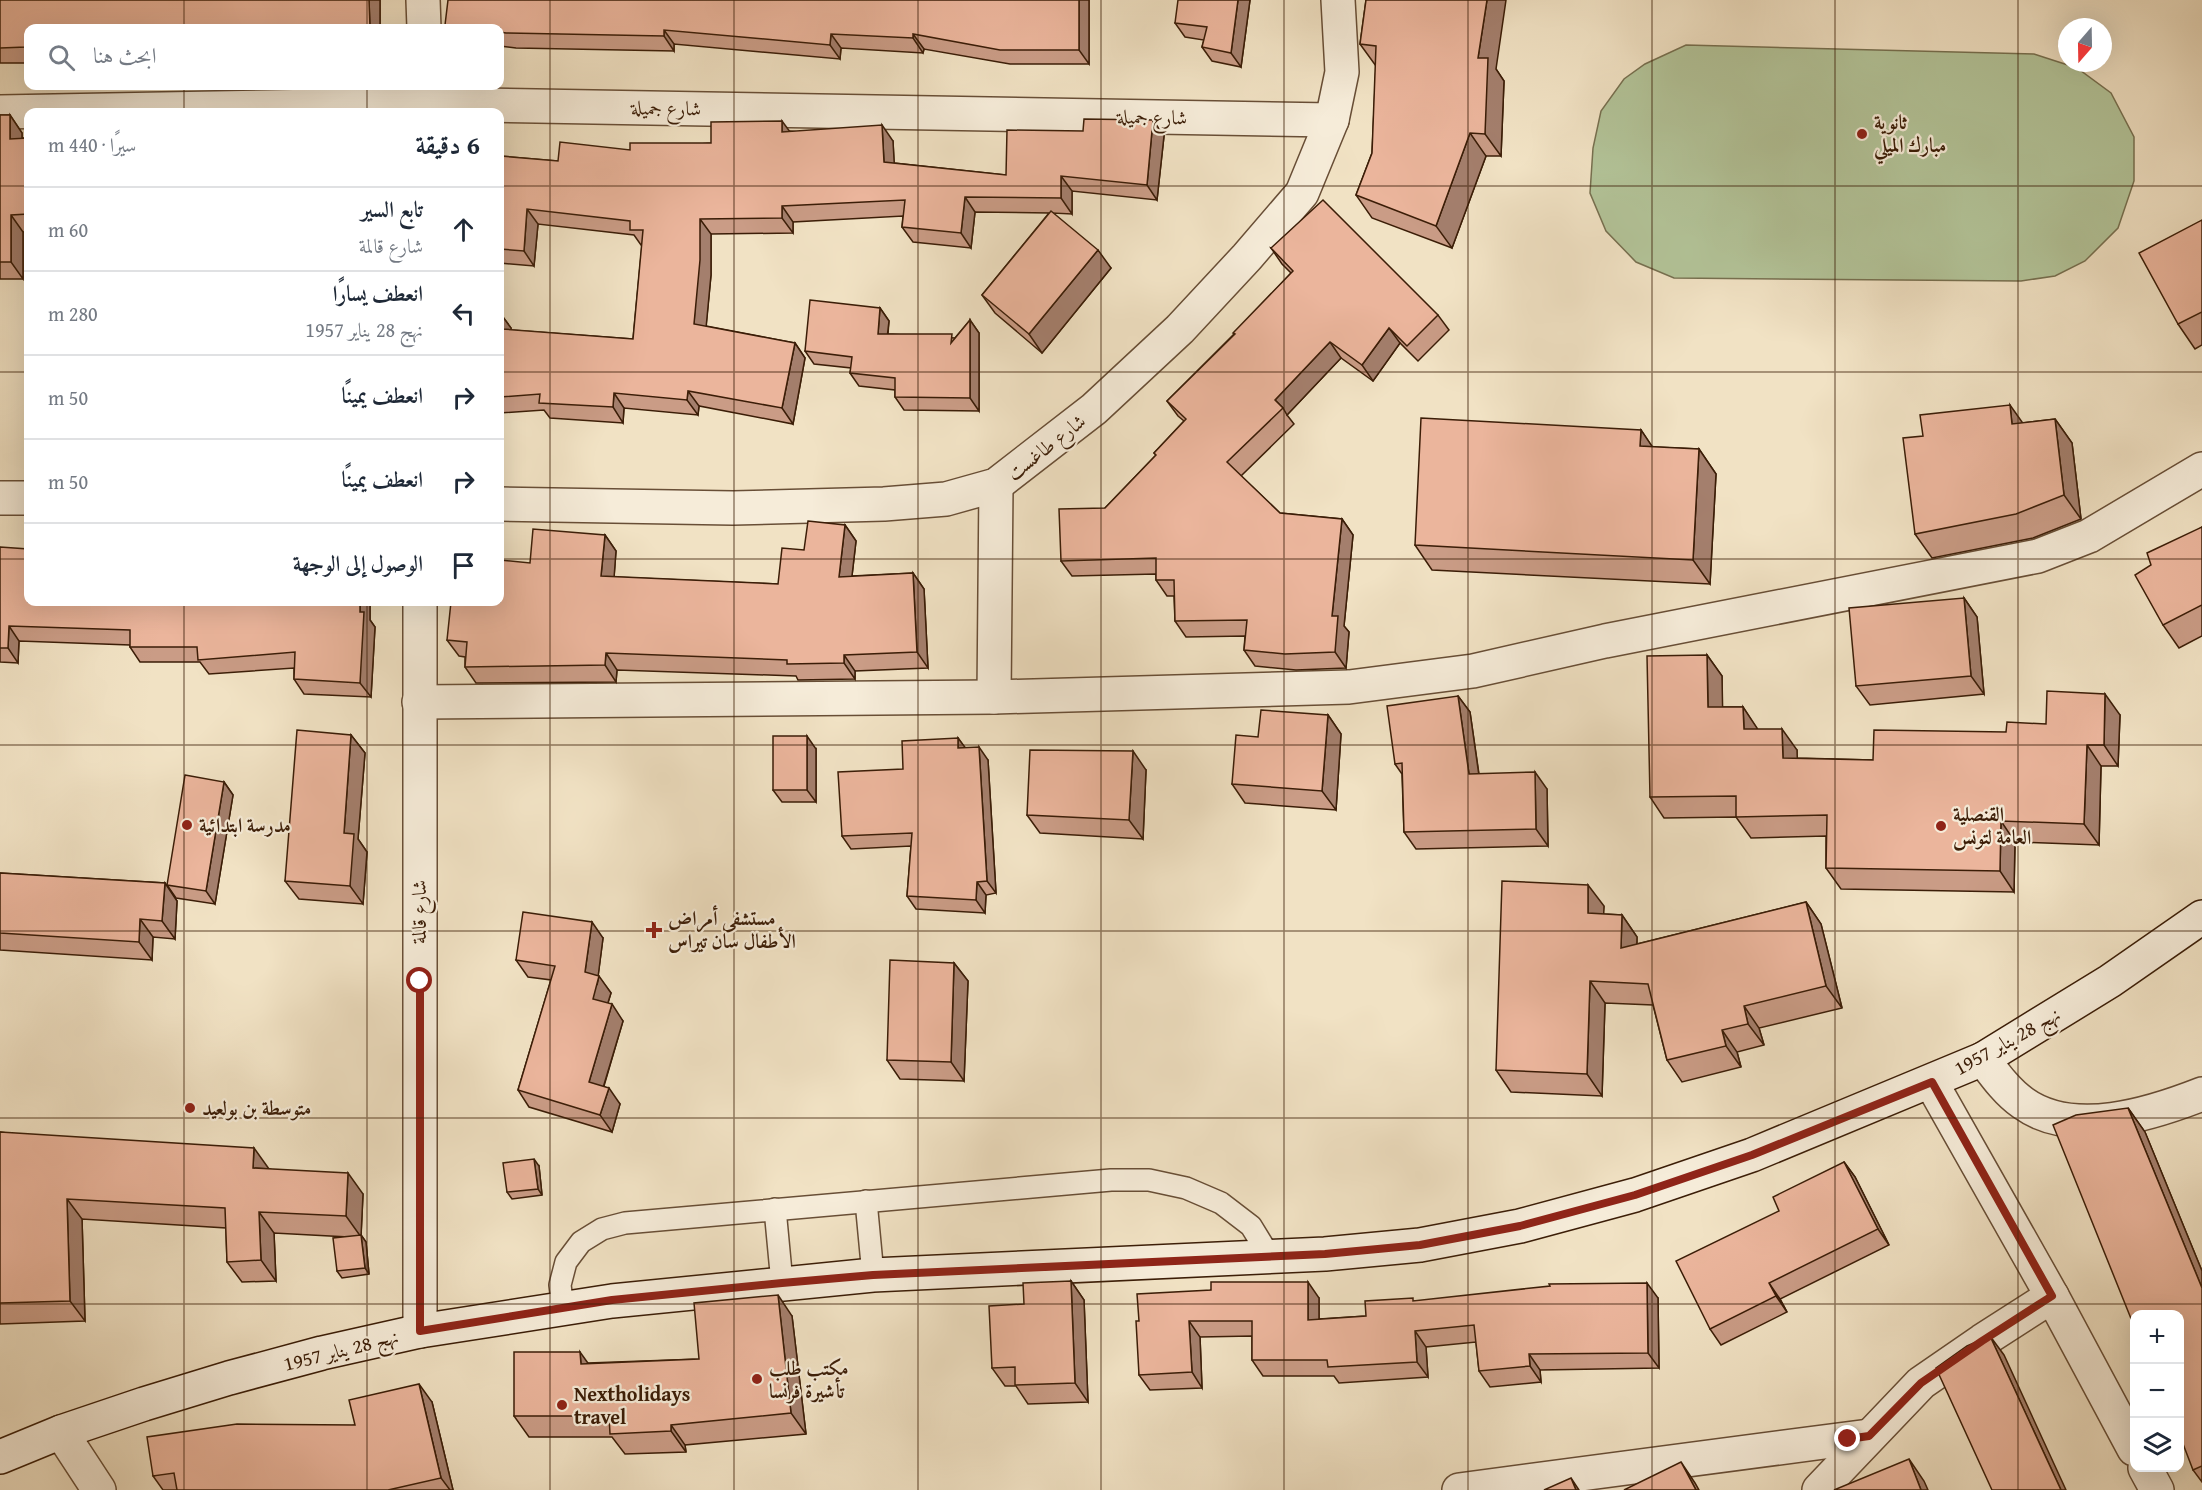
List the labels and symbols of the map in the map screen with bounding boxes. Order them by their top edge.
north arrow [2058,18,2112,72]
street label: شارع جميلة [629,92,701,127]
street label: شارع جميلة [1115,101,1187,136]
place label: ثانوية مبارك الميلي [1873,107,1946,165]
marker: ثانوية مبارك الميلي [1855,127,1869,141]
street label: شارع طاغست [1000,406,1094,490]
place label: القنصلية العامة لتونس [1953,799,2031,851]
place label: مدرسة ابتدائية [199,810,291,839]
marker: مدرسة ابتدائية [180,818,194,832]
marker: القنصلية العامة لتونس [1934,819,1948,833]
street label: شارع قالمة [404,880,437,944]
place label: مستشفى أمراض الأطفال سان تيراس [668,903,796,955]
marker: مستشفى أمراض الأطفال سان تيراس [645,921,663,939]
route start [406,967,432,993]
street label: نهج 28 يناير 1957 [1948,999,2067,1085]
place label: متوسطة بن بولعيد [202,1093,311,1122]
marker: متوسطة بن بولعيد [183,1101,197,1115]
street label: نهج 28 يناير 1957 [280,1321,402,1382]
place label: مكتب طلب تأشيرة فرنسا [769,1353,848,1405]
marker: مكتب طلب تأشيرة فرنسا [750,1372,764,1386]
place label: Nextholidays travel [574,1379,690,1431]
marker: Nextholidays travel [555,1398,569,1412]
route end [1834,1425,1860,1451]

